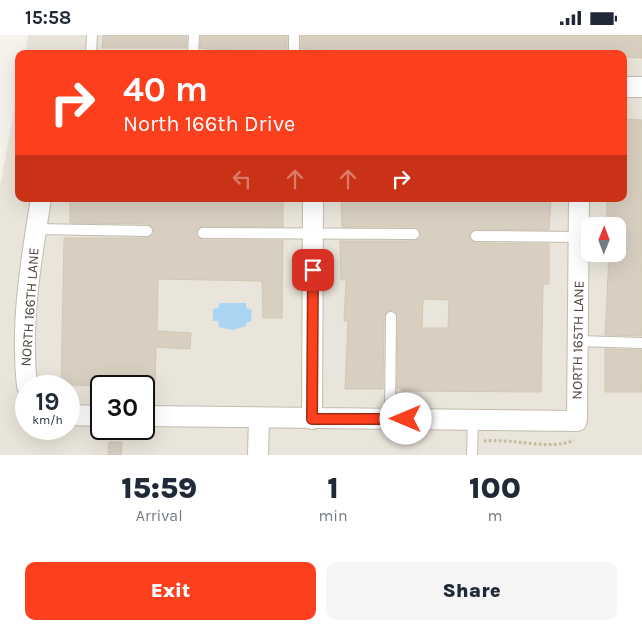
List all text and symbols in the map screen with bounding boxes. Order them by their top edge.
text: 15:58 [25,7,71,29]
text: 40 m [123,69,208,110]
icon: right [40,70,105,135]
text: North 166th Drive [123,111,295,137]
icon: left [228,165,256,193]
icon: ahead [281,165,309,193]
icon: ahead [334,165,362,193]
icon: right [387,165,415,193]
north arrow [581,217,626,263]
map controls [581,217,626,262]
street label: NORTH 166TH LANE [17,247,43,367]
pin [292,249,334,291]
icon: arrive [299,256,327,284]
street label: NORTH 165TH LANE [568,280,588,400]
speed limit sign: 30 [90,375,155,440]
text: 19 [35,387,60,416]
position arrow [379,392,431,444]
text: km/h [32,413,63,427]
text: 15:59 [121,470,197,506]
text: 1 [327,470,339,506]
text: 100 [469,470,521,506]
text: Arrival [136,506,183,525]
text: min [318,506,348,525]
text: m [487,506,502,525]
button: Exit [25,562,316,620]
button: Share [326,562,617,620]

